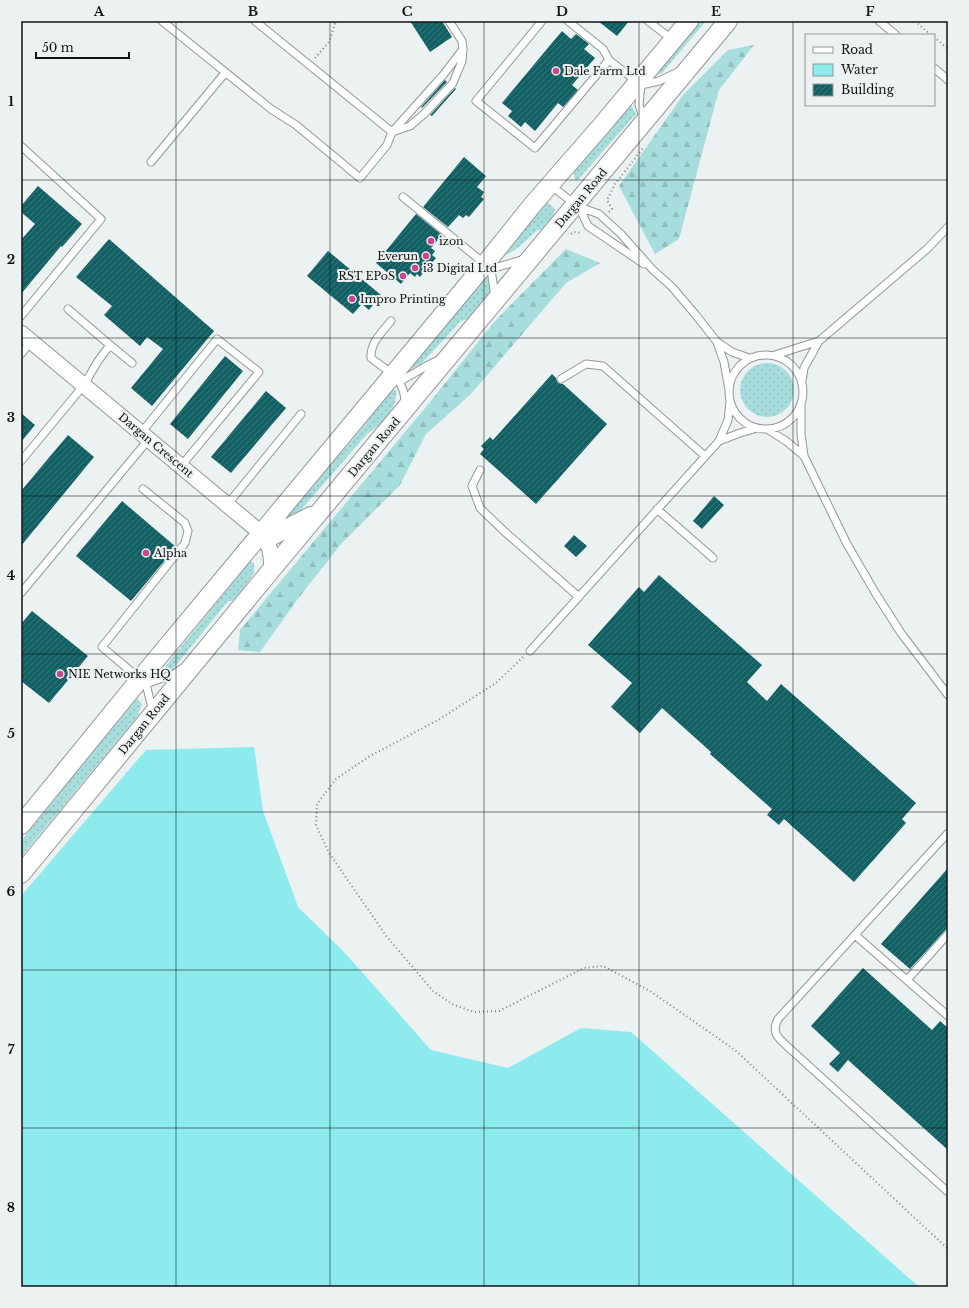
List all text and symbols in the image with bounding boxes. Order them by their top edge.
text: A [93,3,105,20]
text: B [248,3,258,20]
text: C [402,3,413,20]
text: D [556,3,568,20]
text: E [711,3,721,20]
text: F [866,3,875,20]
scale bar [36,34,129,60]
legend [805,34,935,106]
text: 50 m [42,40,74,55]
text: Road [841,42,873,57]
text: Water [840,62,878,77]
place label: Dale Farm Ltd [564,64,646,78]
marker: Dale Farm Ltd [551,66,561,76]
text: Building [841,82,895,97]
text: 1 [8,93,14,110]
street label: Dargan Road [552,165,610,231]
place label: izon [439,234,464,248]
marker: izon [426,236,436,246]
place label: Everun [377,249,418,263]
text: 2 [7,251,15,268]
marker: Everun [421,251,431,261]
place label: i3 Digital Ltd [423,261,498,275]
marker: i3 Digital Ltd [410,263,420,273]
place label: RST EPoS [338,269,395,283]
marker: RST EPoS [398,271,408,281]
place label: Impro Printing [360,292,446,306]
marker: Impro Printing [347,294,357,304]
text: 3 [7,409,15,426]
street label: Dargan Crescent [116,410,197,481]
street label: Dargan Road [345,414,403,480]
place label: Alpha [153,546,188,560]
marker: Alpha [141,548,151,558]
text: 4 [7,567,16,584]
place label: NIE Networks HQ [68,667,171,681]
marker: NIE Networks HQ [55,669,65,679]
street label: Dargan Road [115,691,173,757]
text: 5 [7,725,15,742]
text: 6 [7,883,16,900]
text: 7 [8,1041,15,1058]
text: 8 [7,1199,15,1216]

